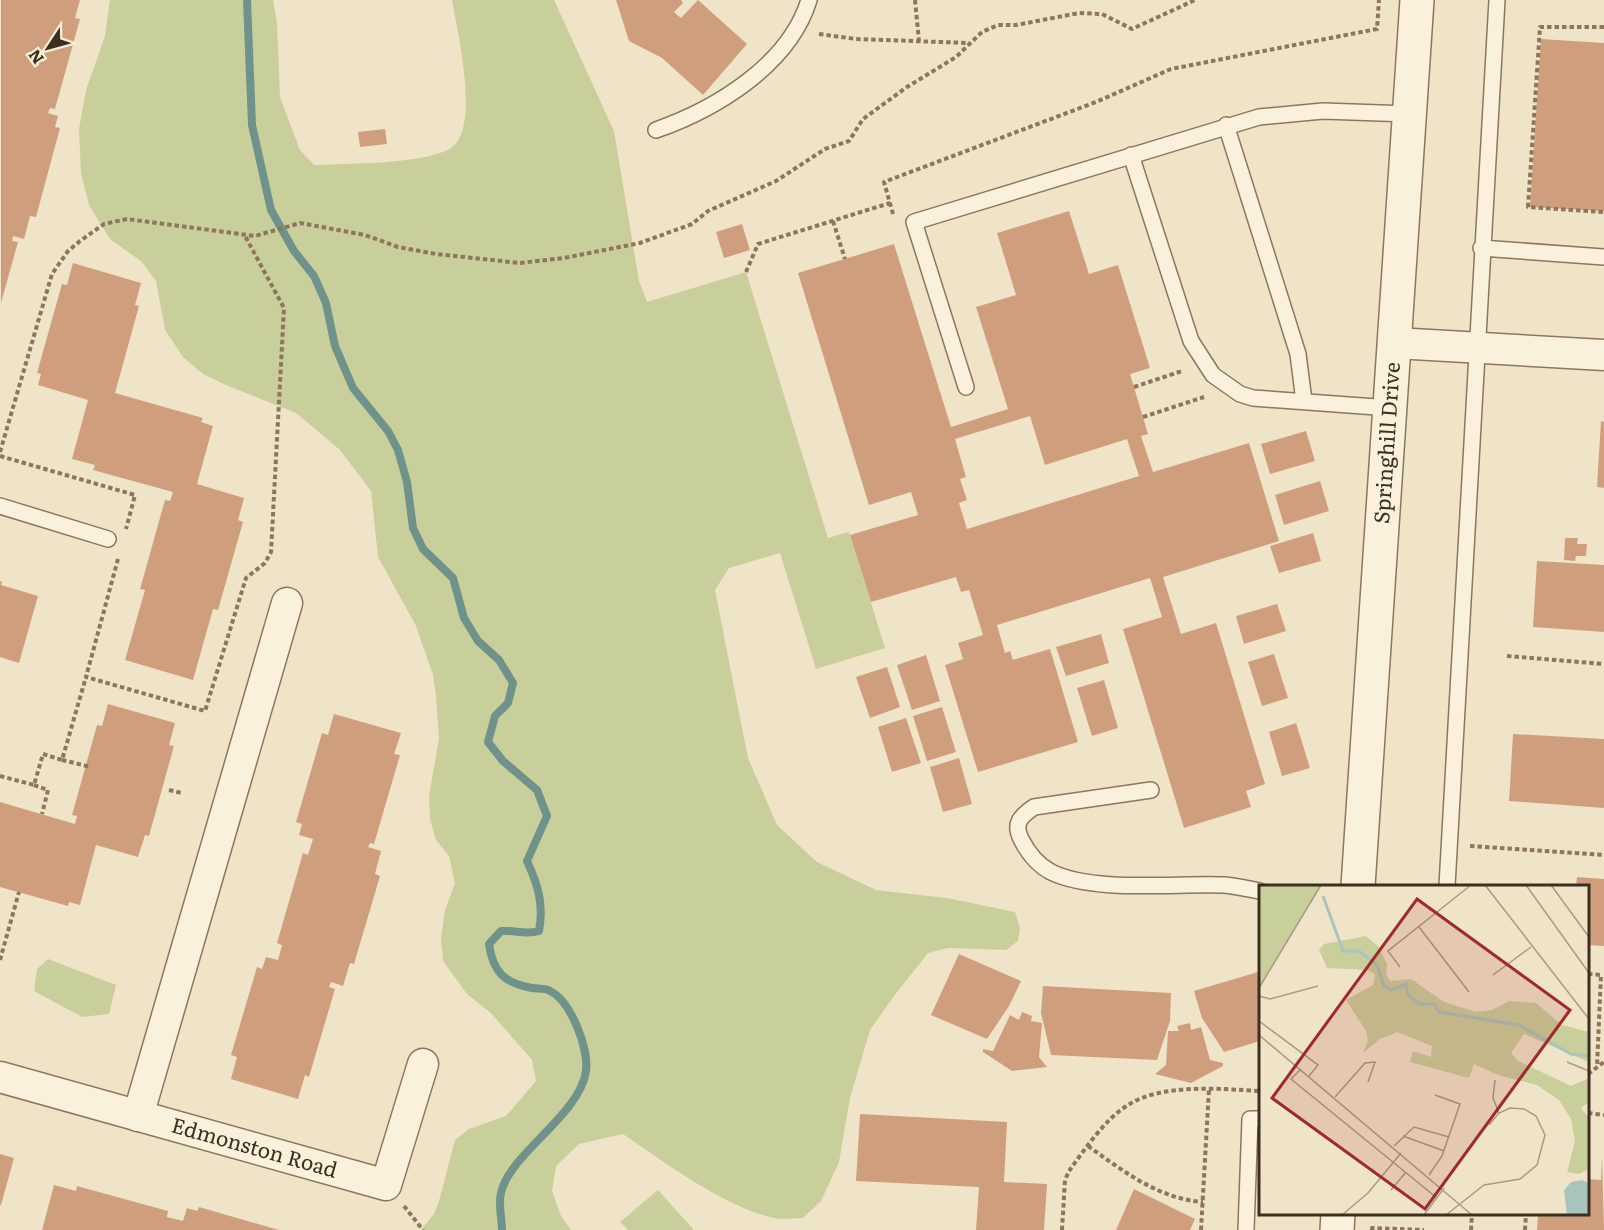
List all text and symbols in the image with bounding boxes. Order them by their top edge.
north arrow [18,18,78,78]
text: N [21,45,49,70]
street label: Springhill Drive [1364,361,1406,525]
inset map [1259,885,1589,1215]
street label: Edmonston Road [168,1108,342,1184]

